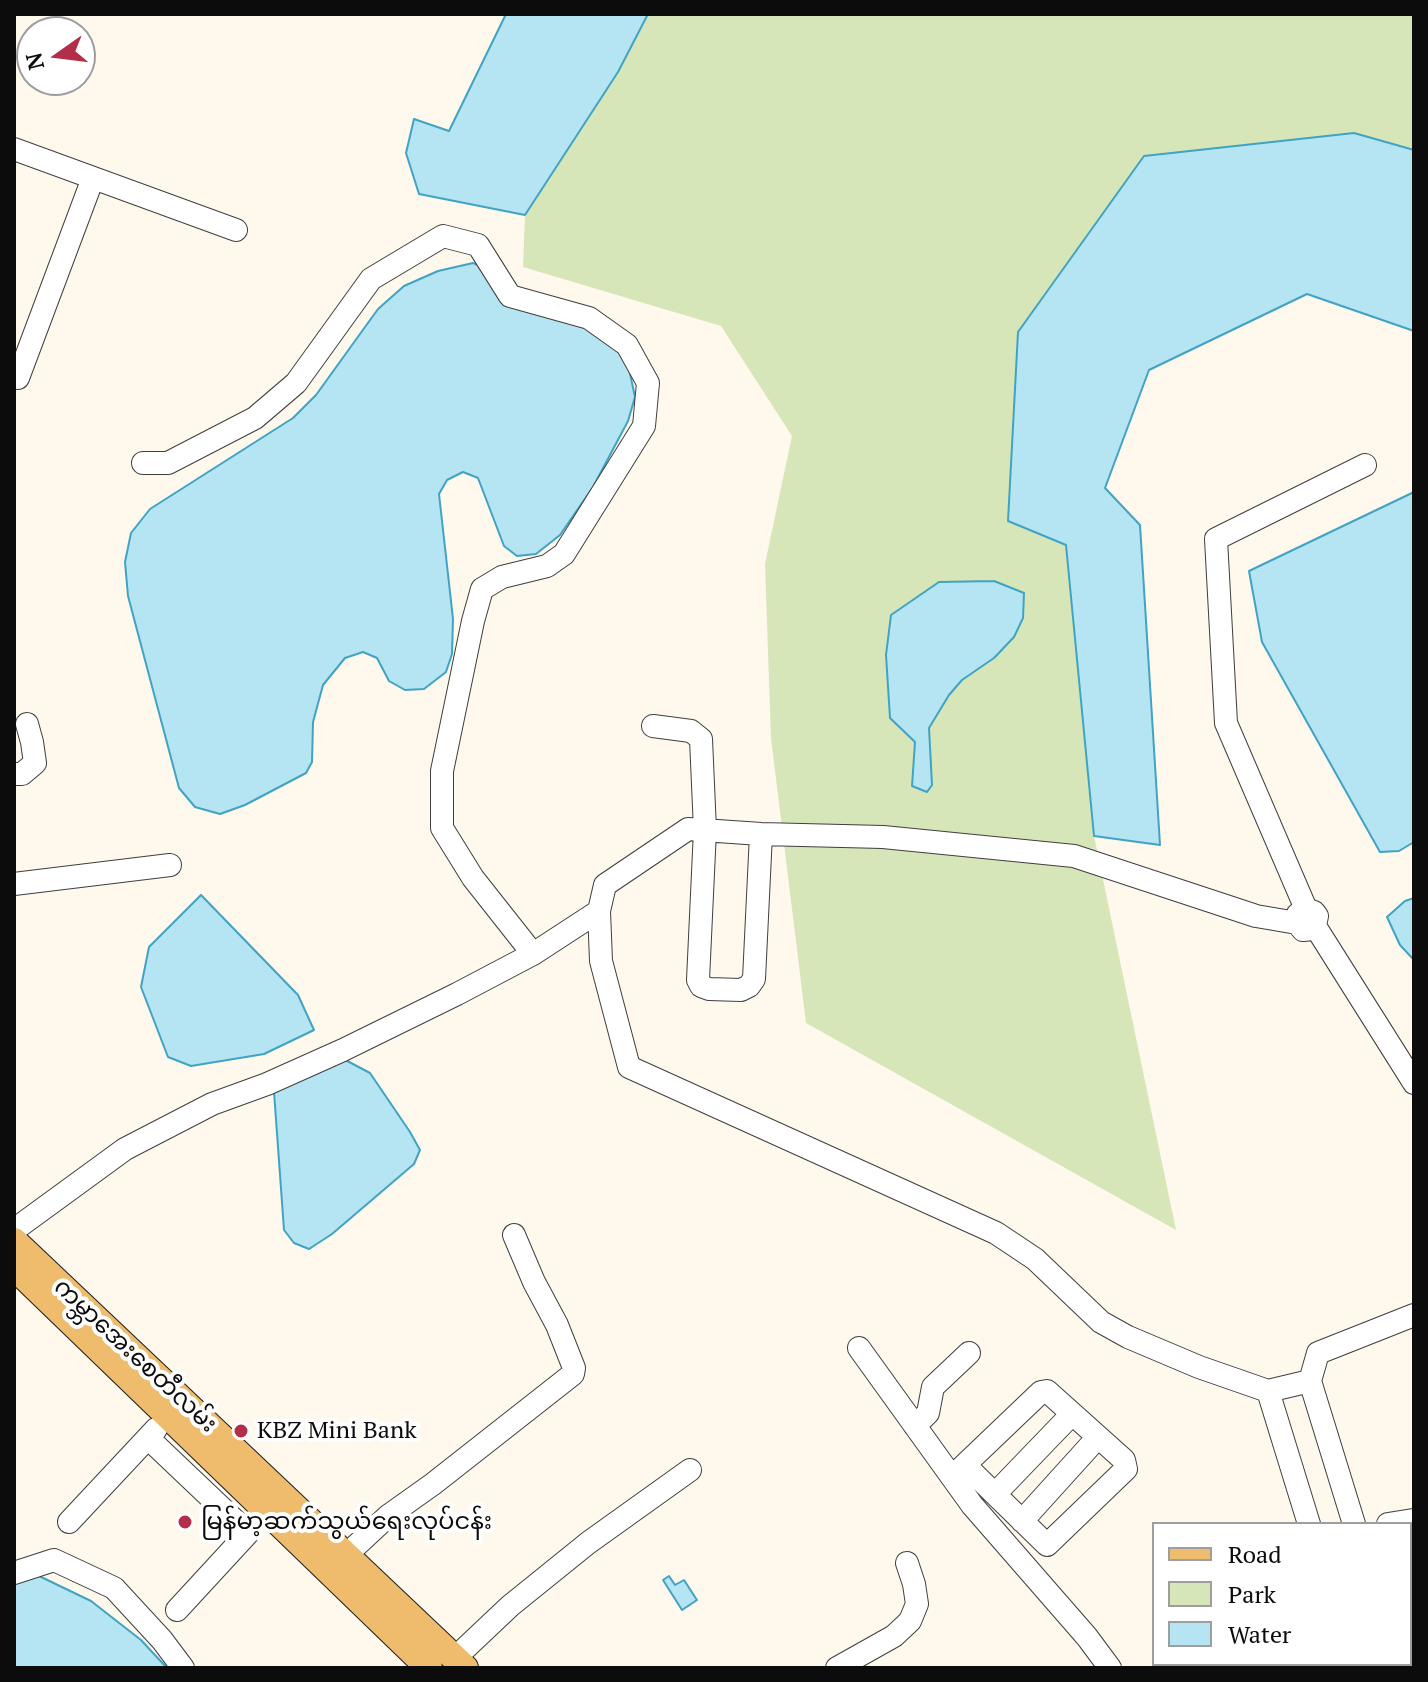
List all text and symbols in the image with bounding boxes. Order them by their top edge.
north arrow [16,16,96,96]
text: N [18,50,50,73]
street label: ကမ္ဘာအေးစေတီလမ်း [48,1273,222,1439]
place label: KBZ Mini Bank [257,1417,417,1445]
marker: KBZ Mini Bank [232,1422,250,1440]
place label: မြန်မာ့ဆက်သွယ်ရေးလုပ်ငန်း [201,1508,492,1536]
marker: မြန်မာ့ဆက်သွယ်ရေးလုပ်ငန်း [176,1513,194,1531]
legend [1152,1522,1412,1666]
text: Road [1228,1538,1282,1570]
text: Park [1228,1578,1276,1610]
text: Water [1228,1618,1291,1650]

